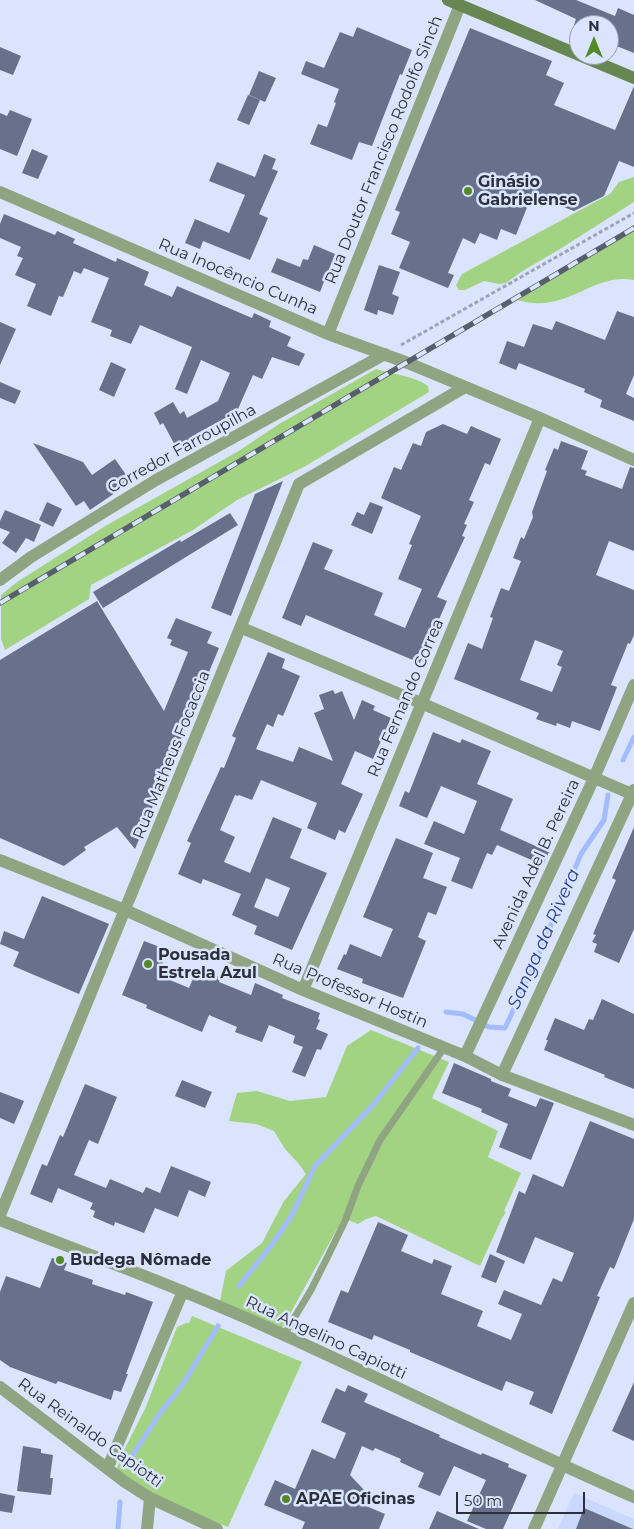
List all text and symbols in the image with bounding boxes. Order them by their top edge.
street label: Rua Doutor Francisco Rodolfo Sinch [321,13,447,287]
north arrow [569,15,619,65]
text: N [588,17,600,35]
place label: Ginásio Gabrielense [478,172,578,210]
marker: Ginásio Gabrielense [462,185,474,197]
street label: Rua Inocêncio Cunha [155,235,321,319]
street label: Corredor Farroupilha [104,400,260,498]
street label: Rua Fernando Correa [364,616,448,780]
street label: Rua Matheus Focaccia [129,668,215,842]
street label: Avenida Adel B. Pereira [488,776,584,952]
water label: Sanga da Rivera [503,866,585,1012]
place label: Pousada Estrela Azul [158,945,257,983]
street label: Rua Professor Hostin [269,950,431,1032]
marker: Pousada Estrela Azul [142,958,154,970]
place label: Budega Nômade [70,1250,211,1270]
marker: Budega Nômade [54,1254,66,1266]
street label: Rua Angelino Capiotti [242,1292,410,1384]
street label: Rua Reinaldo Capiotti [14,1374,166,1492]
scale bar [459,1482,588,1514]
place label: APAE Oficinas [296,1489,415,1509]
text: 50 m [464,1491,502,1510]
marker: APAE Oficinas [280,1493,292,1505]

